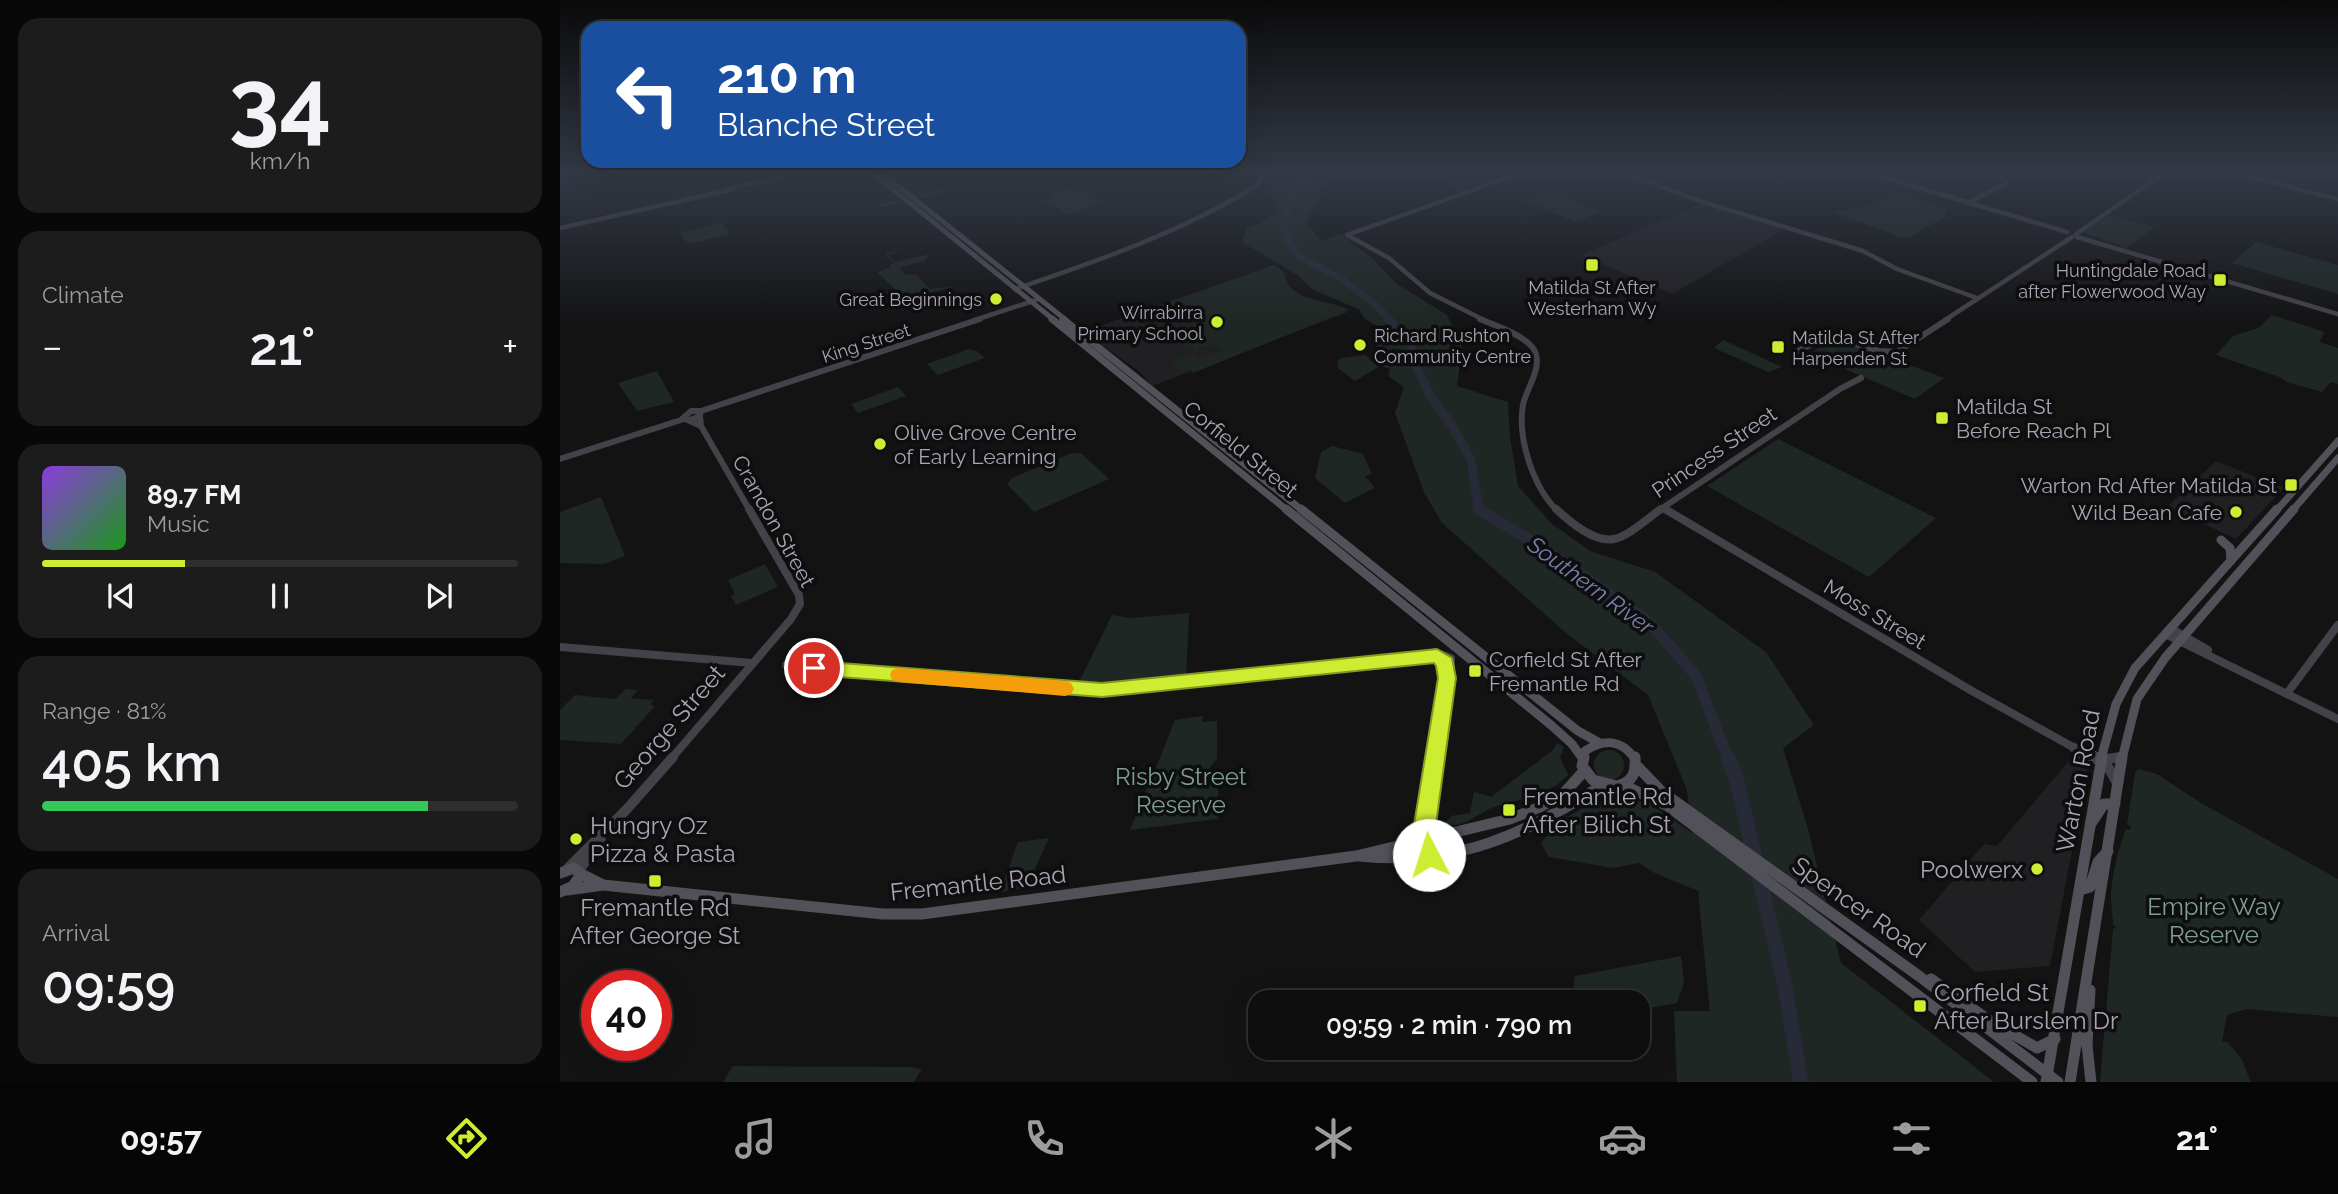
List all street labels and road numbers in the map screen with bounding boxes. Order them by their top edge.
street label: King Street [819,319,913,367]
street label: Corfield Street [1179,395,1303,503]
street label: Princess Street [1647,401,1781,503]
street label: Crandon Street [727,451,821,591]
street label: Moss Street [1819,574,1931,654]
street label: George Street [607,659,731,795]
street label: Warton Road [2050,707,2106,855]
street label: Spencer Road [1787,850,1931,964]
street label: Fremantle Road [889,859,1067,907]

